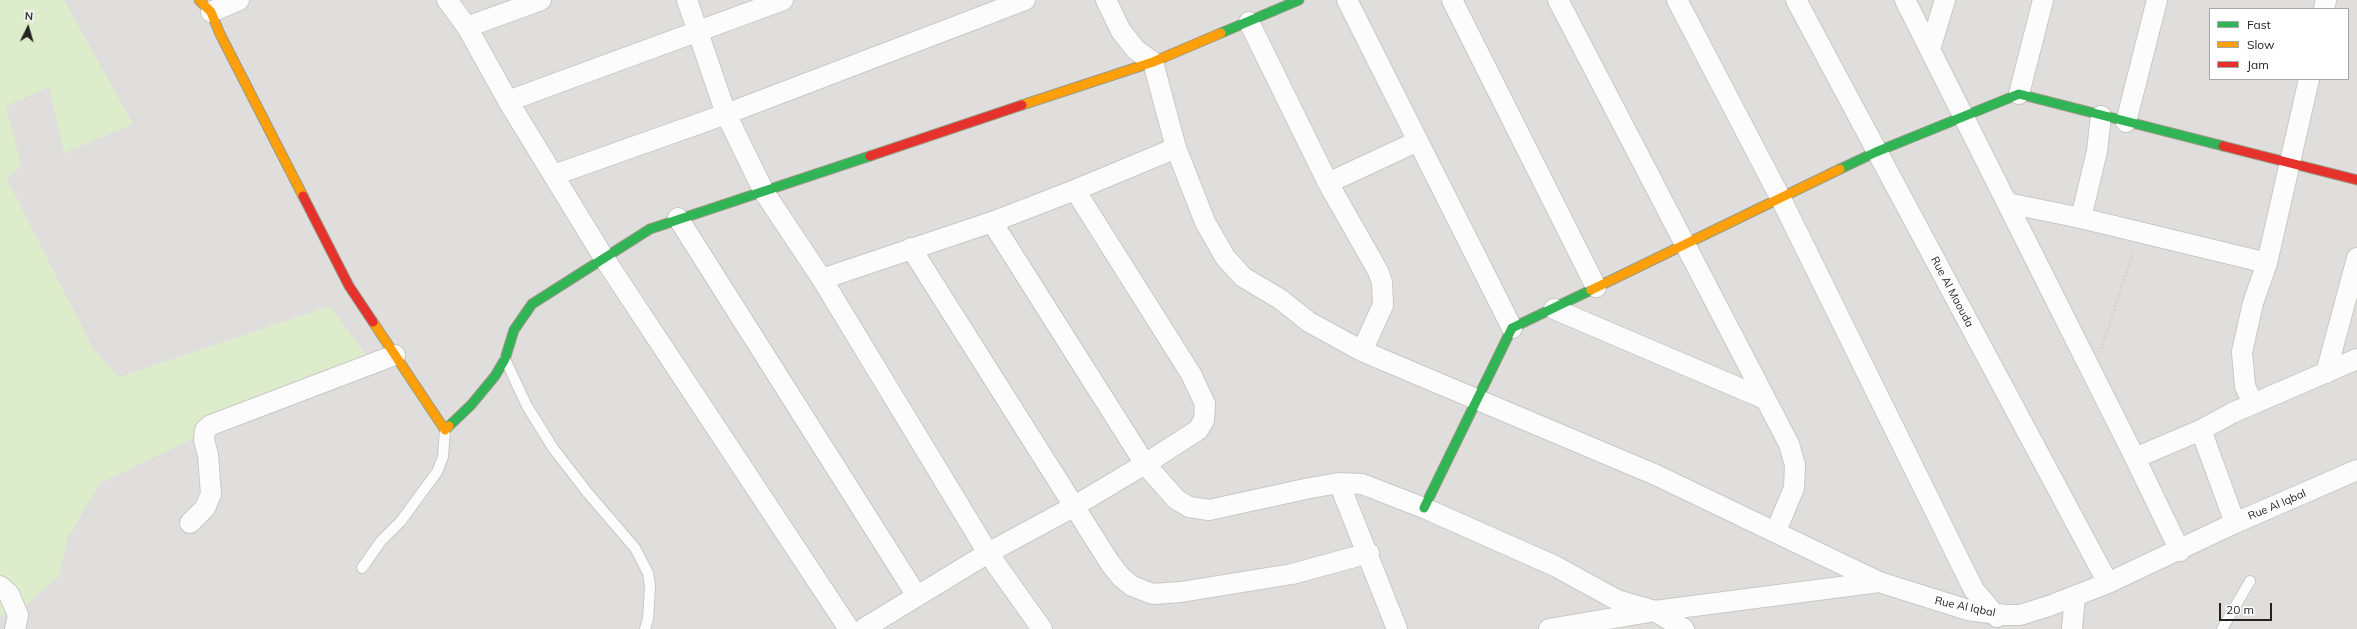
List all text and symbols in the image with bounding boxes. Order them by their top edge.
north arrow [8,8,48,48]
legend [2209,8,2349,80]
text: N [24,9,34,23]
text: Fast [2247,17,2271,32]
text: Slow [2247,37,2275,52]
text: Jam [2247,57,2269,72]
street label: Rue Al Maouda [1928,254,1976,330]
street label: Rue Al Iqbal [2246,487,2308,523]
street label: Rue Al Iqbal [1933,594,1997,620]
scale bar [2221,595,2274,621]
text: 20 m [2226,602,2254,617]

